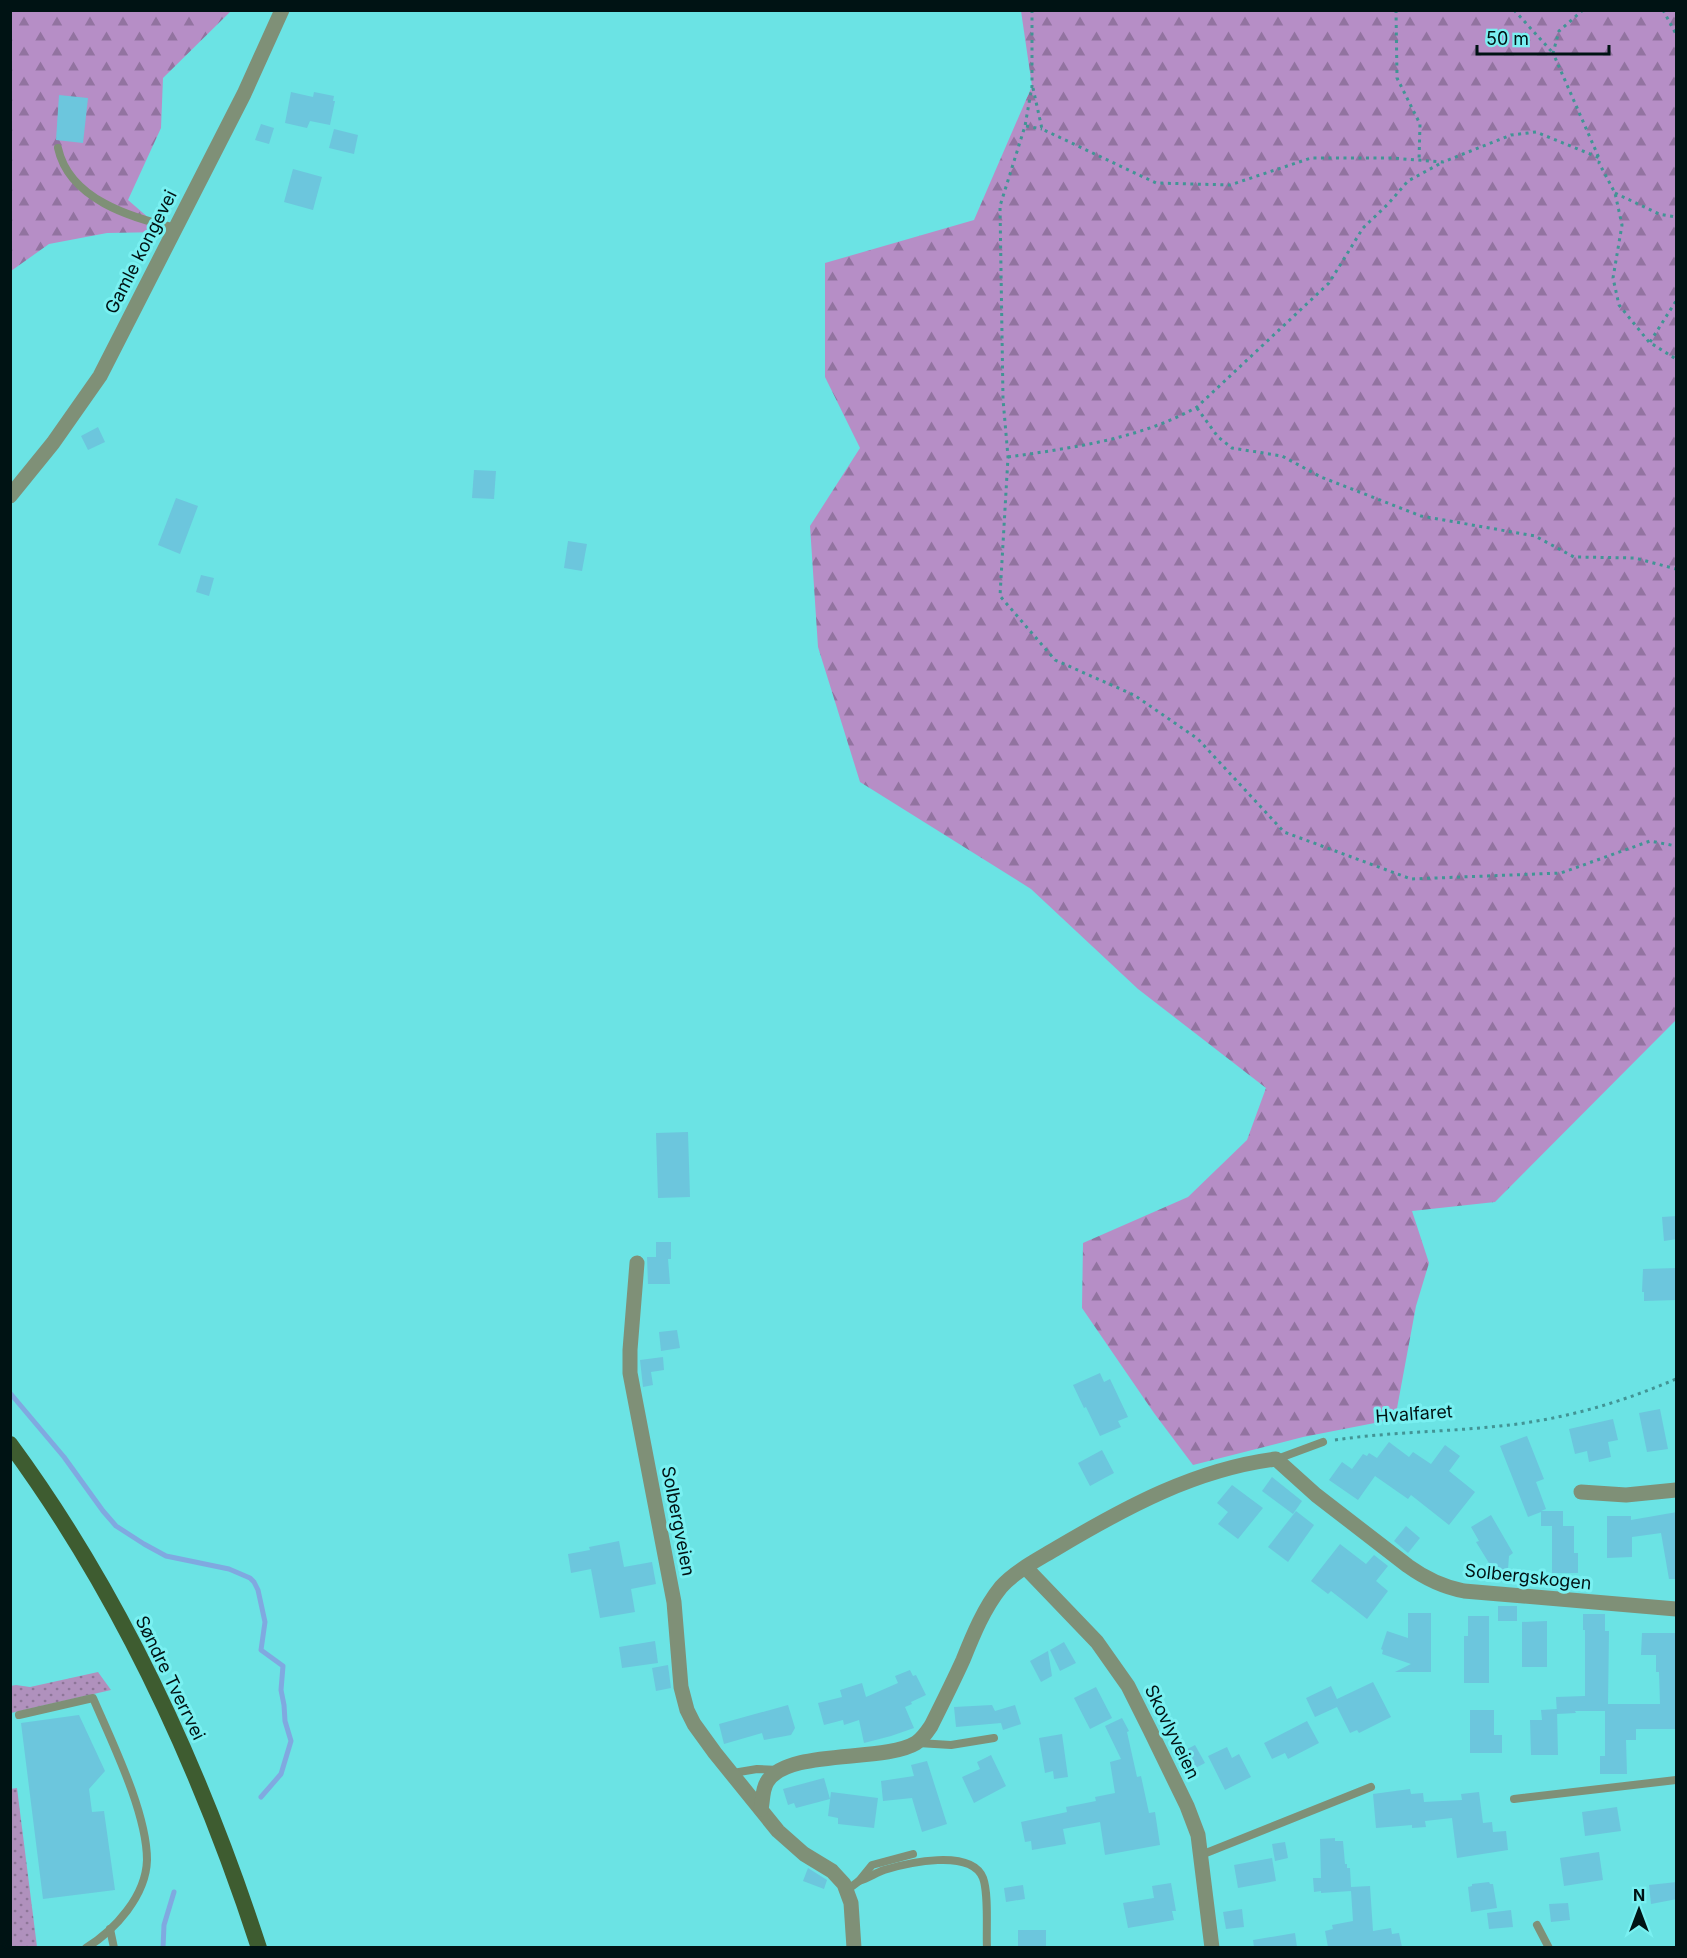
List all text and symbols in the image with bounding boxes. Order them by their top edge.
scale bar [1477,18,1609,56]
text: 50 m [1486,28,1529,49]
street label: Gamle kongevei [100,186,181,317]
street label: Hvalfaret [1375,1400,1453,1427]
street label: Solbergveien [658,1464,699,1578]
street label: Solbergskogen [1463,1559,1593,1594]
street label: Søndre Tverrvei [131,1612,210,1743]
street label: Skovlyveien [1141,1681,1204,1782]
north arrow [1609,1880,1669,1940]
text: N [1633,1885,1645,1905]

